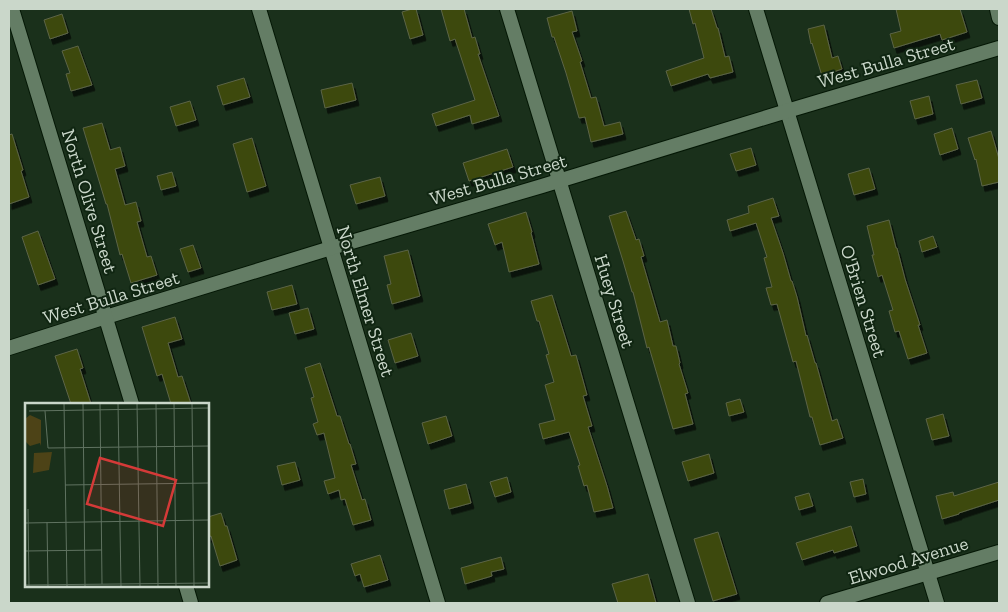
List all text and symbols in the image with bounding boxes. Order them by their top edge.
street label: West Bulla Street [815,32,957,93]
street label: North Olive Street [57,126,122,276]
street label: West Bulla Street [427,149,569,210]
street label: North Elmer Street [332,223,399,379]
street label: O'Brien Street [836,242,892,360]
street label: Huey Street [589,251,640,351]
street label: West Bulla Street [40,266,182,329]
inset map [25,403,209,587]
street label: Elwood Avenue [845,531,971,590]

